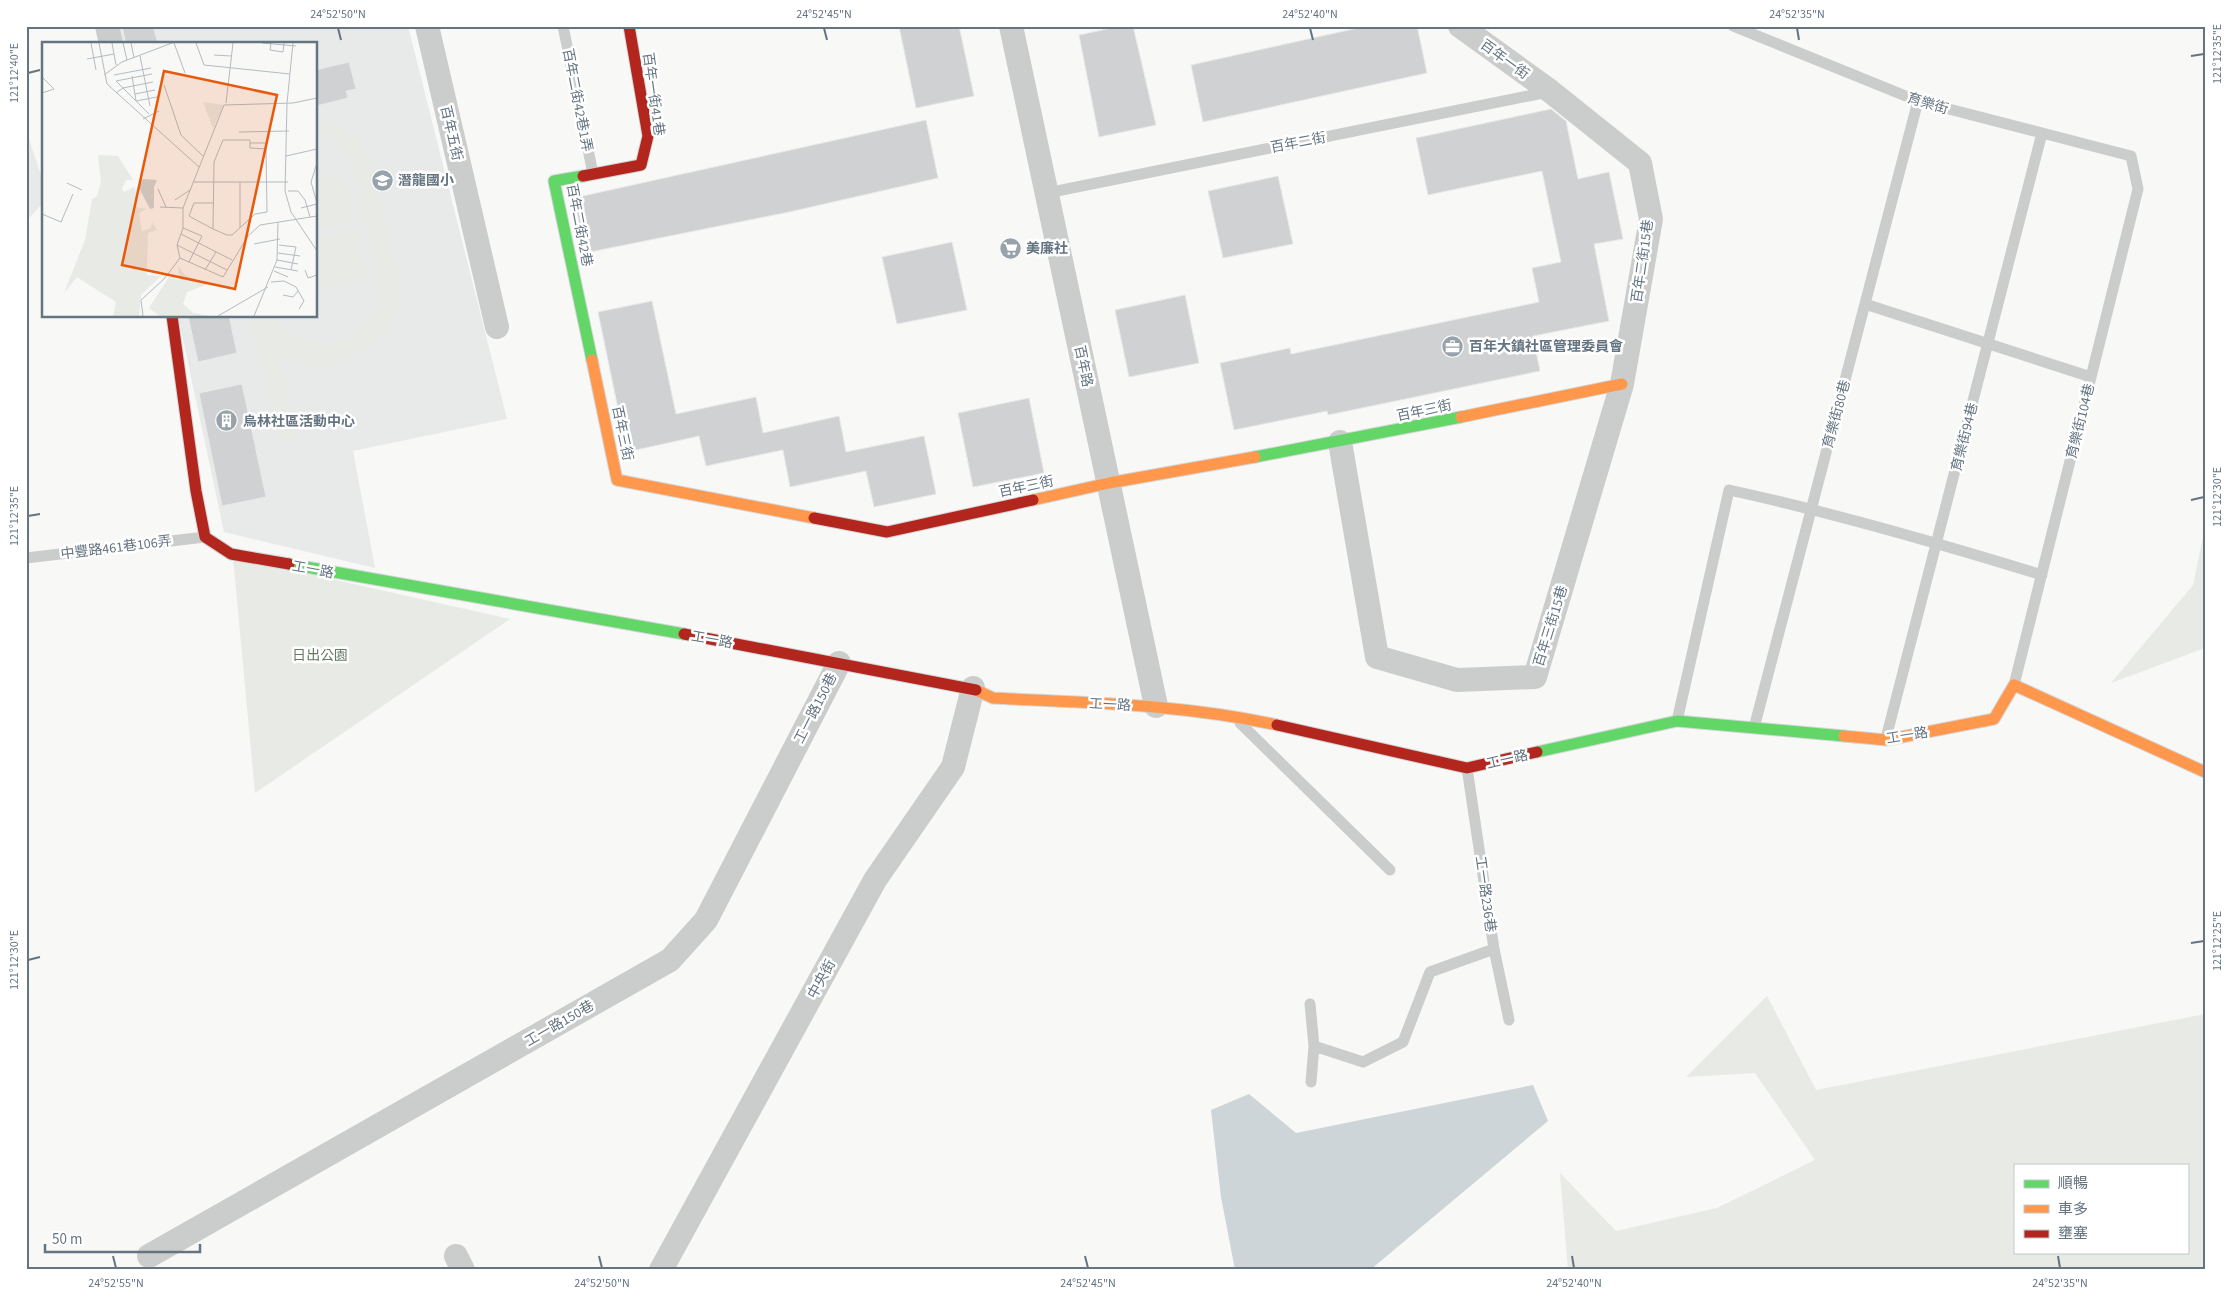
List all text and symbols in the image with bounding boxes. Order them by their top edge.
text: 24°52'50"N [310,6,366,23]
text: 24°52'45"N [796,6,852,23]
text: 24°52'40"N [1282,6,1338,23]
text: 24°52'35"N [1769,6,1825,23]
text: 121°12'35"E [2209,24,2226,84]
street label: 百年一街 [1476,35,1533,84]
inset map [42,42,318,318]
text: 121°12'40"E [6,43,23,103]
street label: 百年二街42巷1弄 [557,47,597,154]
street label: 百年一街41巷 [637,51,669,137]
street label: 育樂街 [1905,88,1951,120]
street label: 百年五街 [435,104,467,163]
street label: 百年二街 [1269,128,1328,158]
school or university icon: 潛龍國小 [370,168,394,192]
place label: 潛龍國小 [398,171,454,191]
street label: 百年二街42巷 [561,182,597,268]
street label: 百年二街15巷 [1627,218,1659,304]
supermarket icon: 美廉社 [998,236,1022,260]
place label: 美廉社 [1026,239,1068,259]
office icon: 百年大鎮社區管理委員會 [1441,334,1465,358]
place label: 百年大鎮社區管理委員會 [1469,337,1623,357]
street label: 百年路 [1069,344,1097,389]
street label: 育樂街80巷 [1818,378,1856,451]
street label: 育樂街104巷 [2062,382,2100,461]
street label: 百年三街 [1395,395,1454,427]
street label: 育樂街94巷 [1947,401,1983,474]
street label: 百年三街 [606,404,638,463]
building icon: 烏林社區活動中心 [215,409,239,433]
place label: 烏林社區活動中心 [243,412,355,432]
text: 121°12'30"E [2209,467,2226,527]
street label: 百年三街 [997,471,1056,503]
text: 121°12'35"E [6,486,23,546]
street label: 中豐路461巷106弄 [59,531,173,565]
street label: 工一路 [290,556,335,583]
street label: 百年三街15巷 [1529,583,1573,669]
street label: 工一路 [689,626,734,653]
park label: 日出公園 [292,646,348,666]
street label: 工一路150巷 [790,670,842,747]
street label: 工一路 [1088,694,1131,716]
street label: 工一路 [1885,723,1929,749]
street label: 工一路 [1485,746,1530,774]
street label: 工一路236巷 [1470,855,1500,934]
text: 121°12'25"E [2209,911,2226,971]
text: 121°12'30"E [6,930,23,990]
street label: 中央街 [803,956,841,1003]
street label: 工一路150巷 [521,996,598,1052]
legend [2014,1164,2188,1254]
text: 順暢 [2058,1173,2088,1194]
text: 車多 [2058,1199,2088,1220]
scale bar [45,1221,200,1253]
text: 壅塞 [2058,1223,2088,1244]
text: 50 m [52,1229,82,1250]
text: 24°52'55"N [88,1275,144,1292]
text: 24°52'50"N [574,1275,630,1292]
text: 24°52'45"N [1060,1275,1116,1292]
text: 24°52'40"N [1546,1275,1602,1292]
text: 24°52'35"N [2032,1275,2088,1292]

